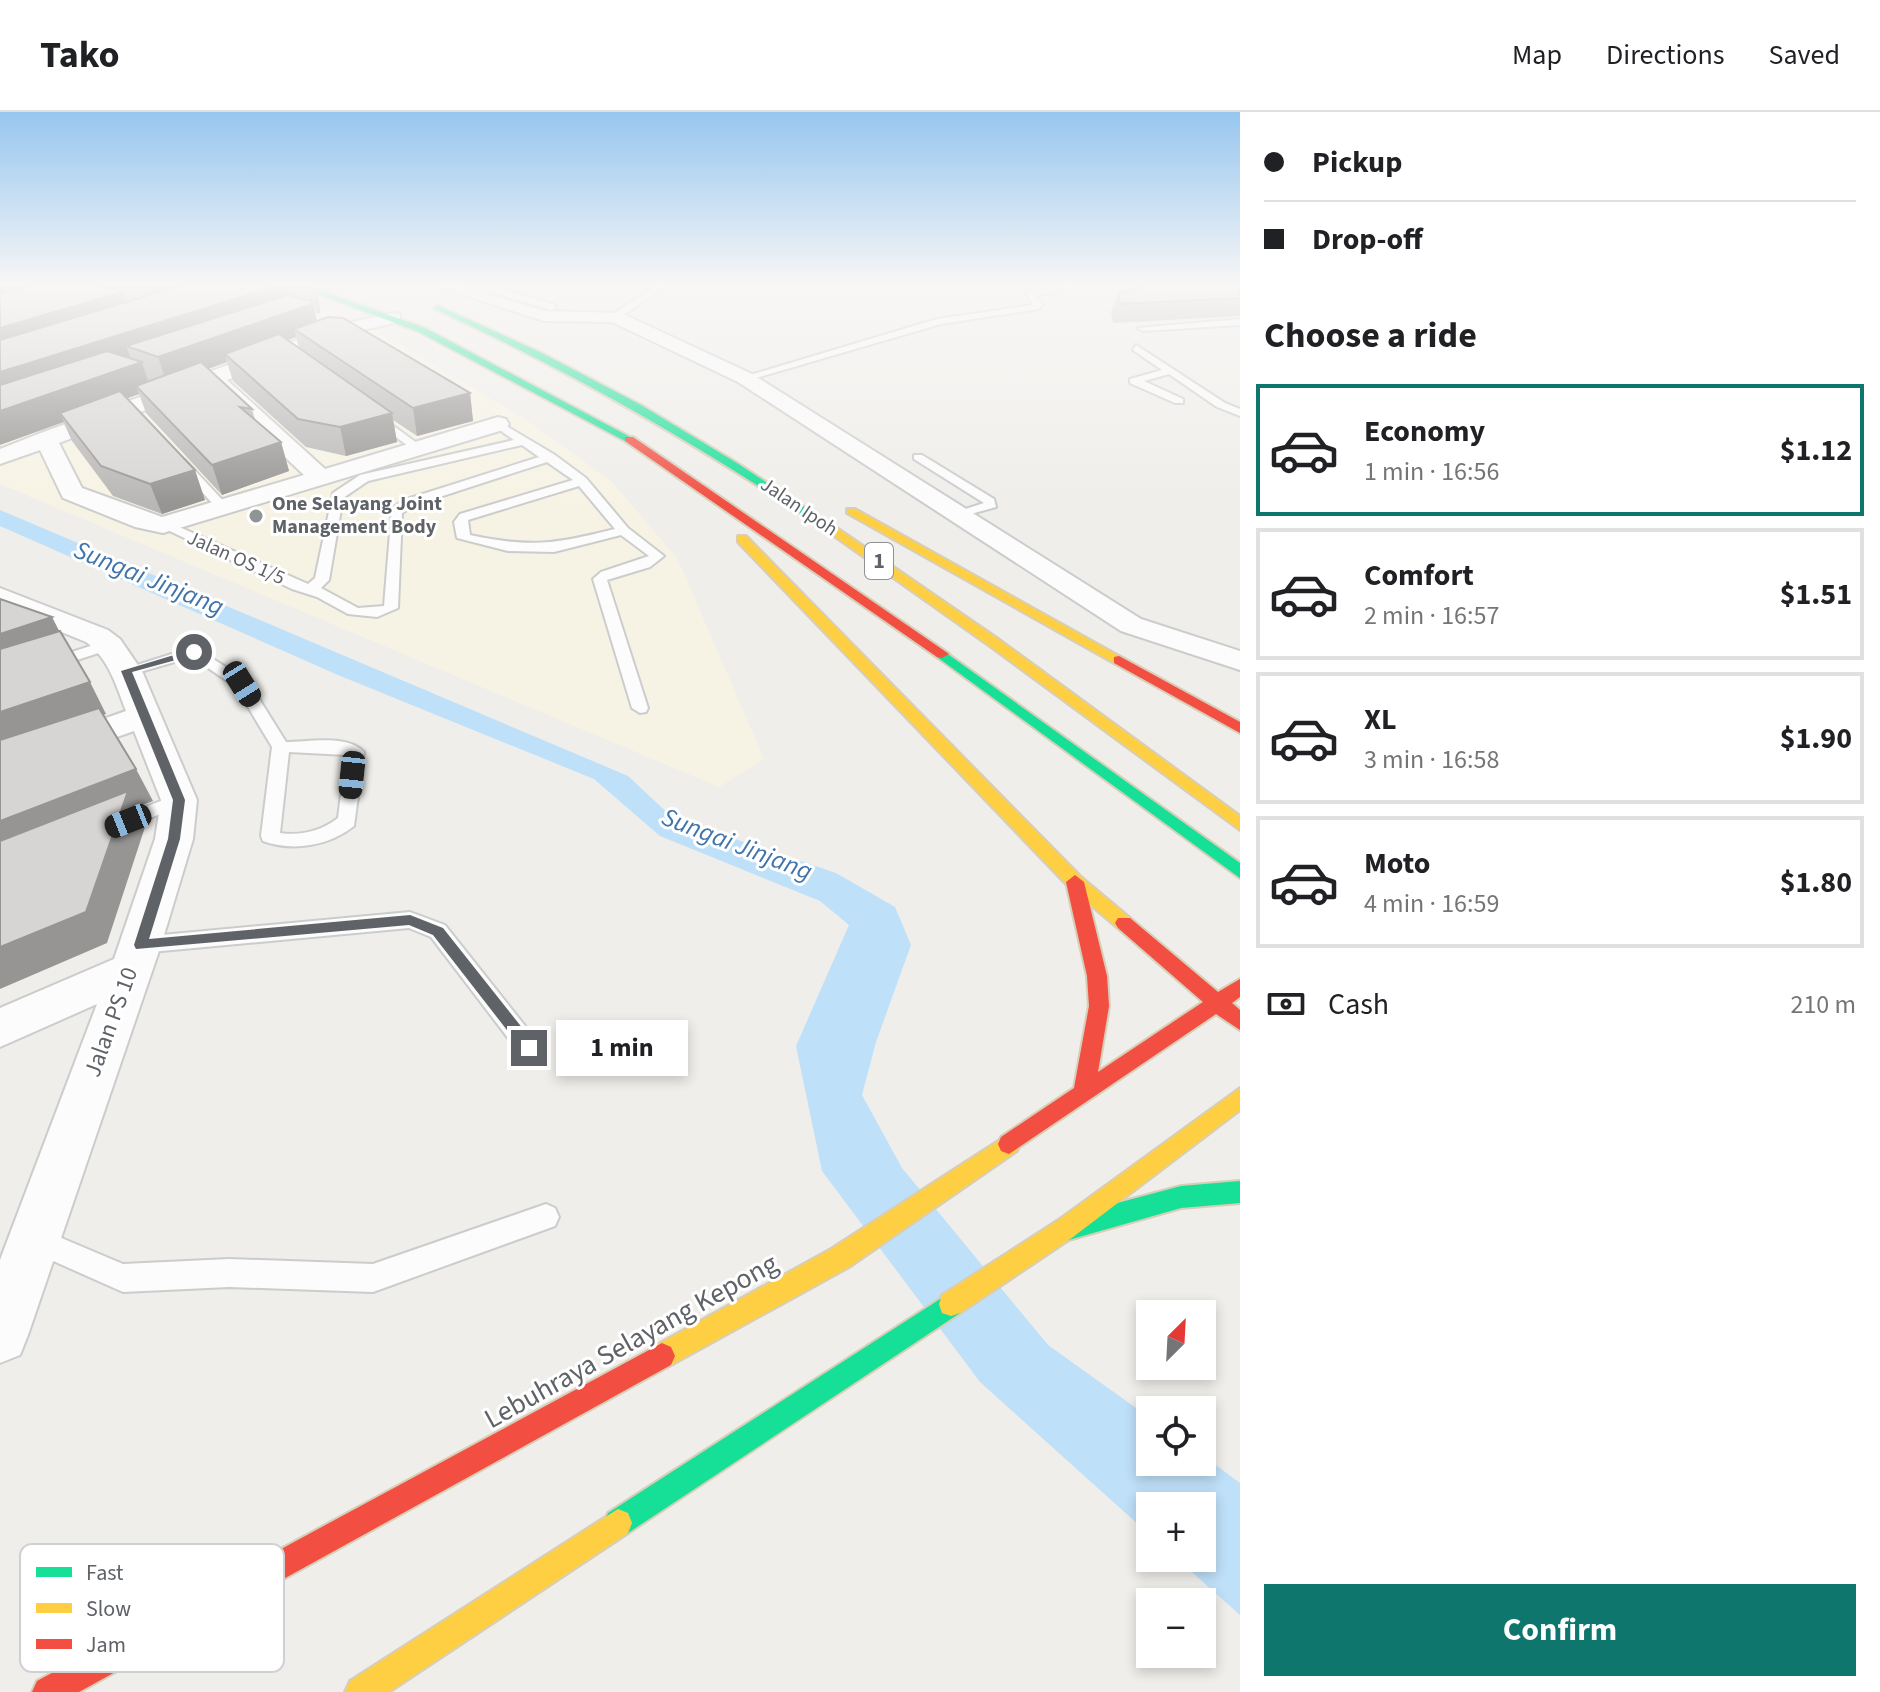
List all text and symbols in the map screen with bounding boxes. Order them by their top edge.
text: Tako [40,28,120,82]
text: Map [1512,35,1562,75]
text: Directions [1606,35,1725,75]
text: Saved [1769,35,1840,75]
text: Pickup [1312,141,1402,184]
text: Drop-off [1312,218,1423,261]
text: Choose a ride [1264,310,1477,361]
text: Economy [1364,410,1485,453]
icon: car [1268,414,1340,486]
text: $1.12 [1780,429,1852,472]
text: 1 min · 16:56 [1364,453,1499,490]
street label: Jalan Ipoh [755,471,843,543]
place label: One Selayang Joint Management Body [272,490,442,541]
marker: One Selayang Joint Management Body [247,507,265,525]
street label: Jalan OS 1/5 [183,524,289,592]
water label: Sungai Jinjang [69,531,229,625]
road number: 1 [865,543,893,579]
text: Comfort [1364,554,1474,597]
icon: car [1268,558,1340,630]
text: $1.51 [1780,573,1852,616]
text: 2 min · 16:57 [1364,597,1499,634]
route start [176,634,212,670]
car [219,657,265,711]
text: XL [1364,698,1397,741]
icon: car [1268,702,1340,774]
text: $1.90 [1780,717,1852,760]
text: 3 min · 16:58 [1364,741,1499,778]
car [338,750,366,800]
water label: Sungai Jinjang [656,798,818,890]
car [101,801,155,841]
text: Moto [1364,842,1430,885]
icon: car [1268,846,1340,918]
text: $1.80 [1780,861,1852,904]
text: 4 min · 16:59 [1364,885,1499,922]
street label: Jalan PS 10 [75,962,147,1082]
icon: cash [1264,982,1308,1026]
text: Cash [1328,983,1389,1026]
text: 210 m [1790,986,1856,1023]
callout: 1 min [557,1020,689,1076]
text: 1 min [590,1029,654,1066]
route end [511,1030,547,1066]
street label: Lebuhraya Selayang Kepong [477,1243,785,1439]
north arrow [1136,1300,1216,1380]
map controls [1136,1300,1216,1668]
button: locate [1136,1396,1216,1476]
button: + [1136,1492,1216,1572]
legend [20,1544,284,1672]
text: Fast [86,1557,124,1589]
button: Confirm [1264,1584,1856,1676]
button: − [1136,1588,1216,1668]
text: Slow [86,1593,131,1625]
text: Jam [86,1629,126,1661]

